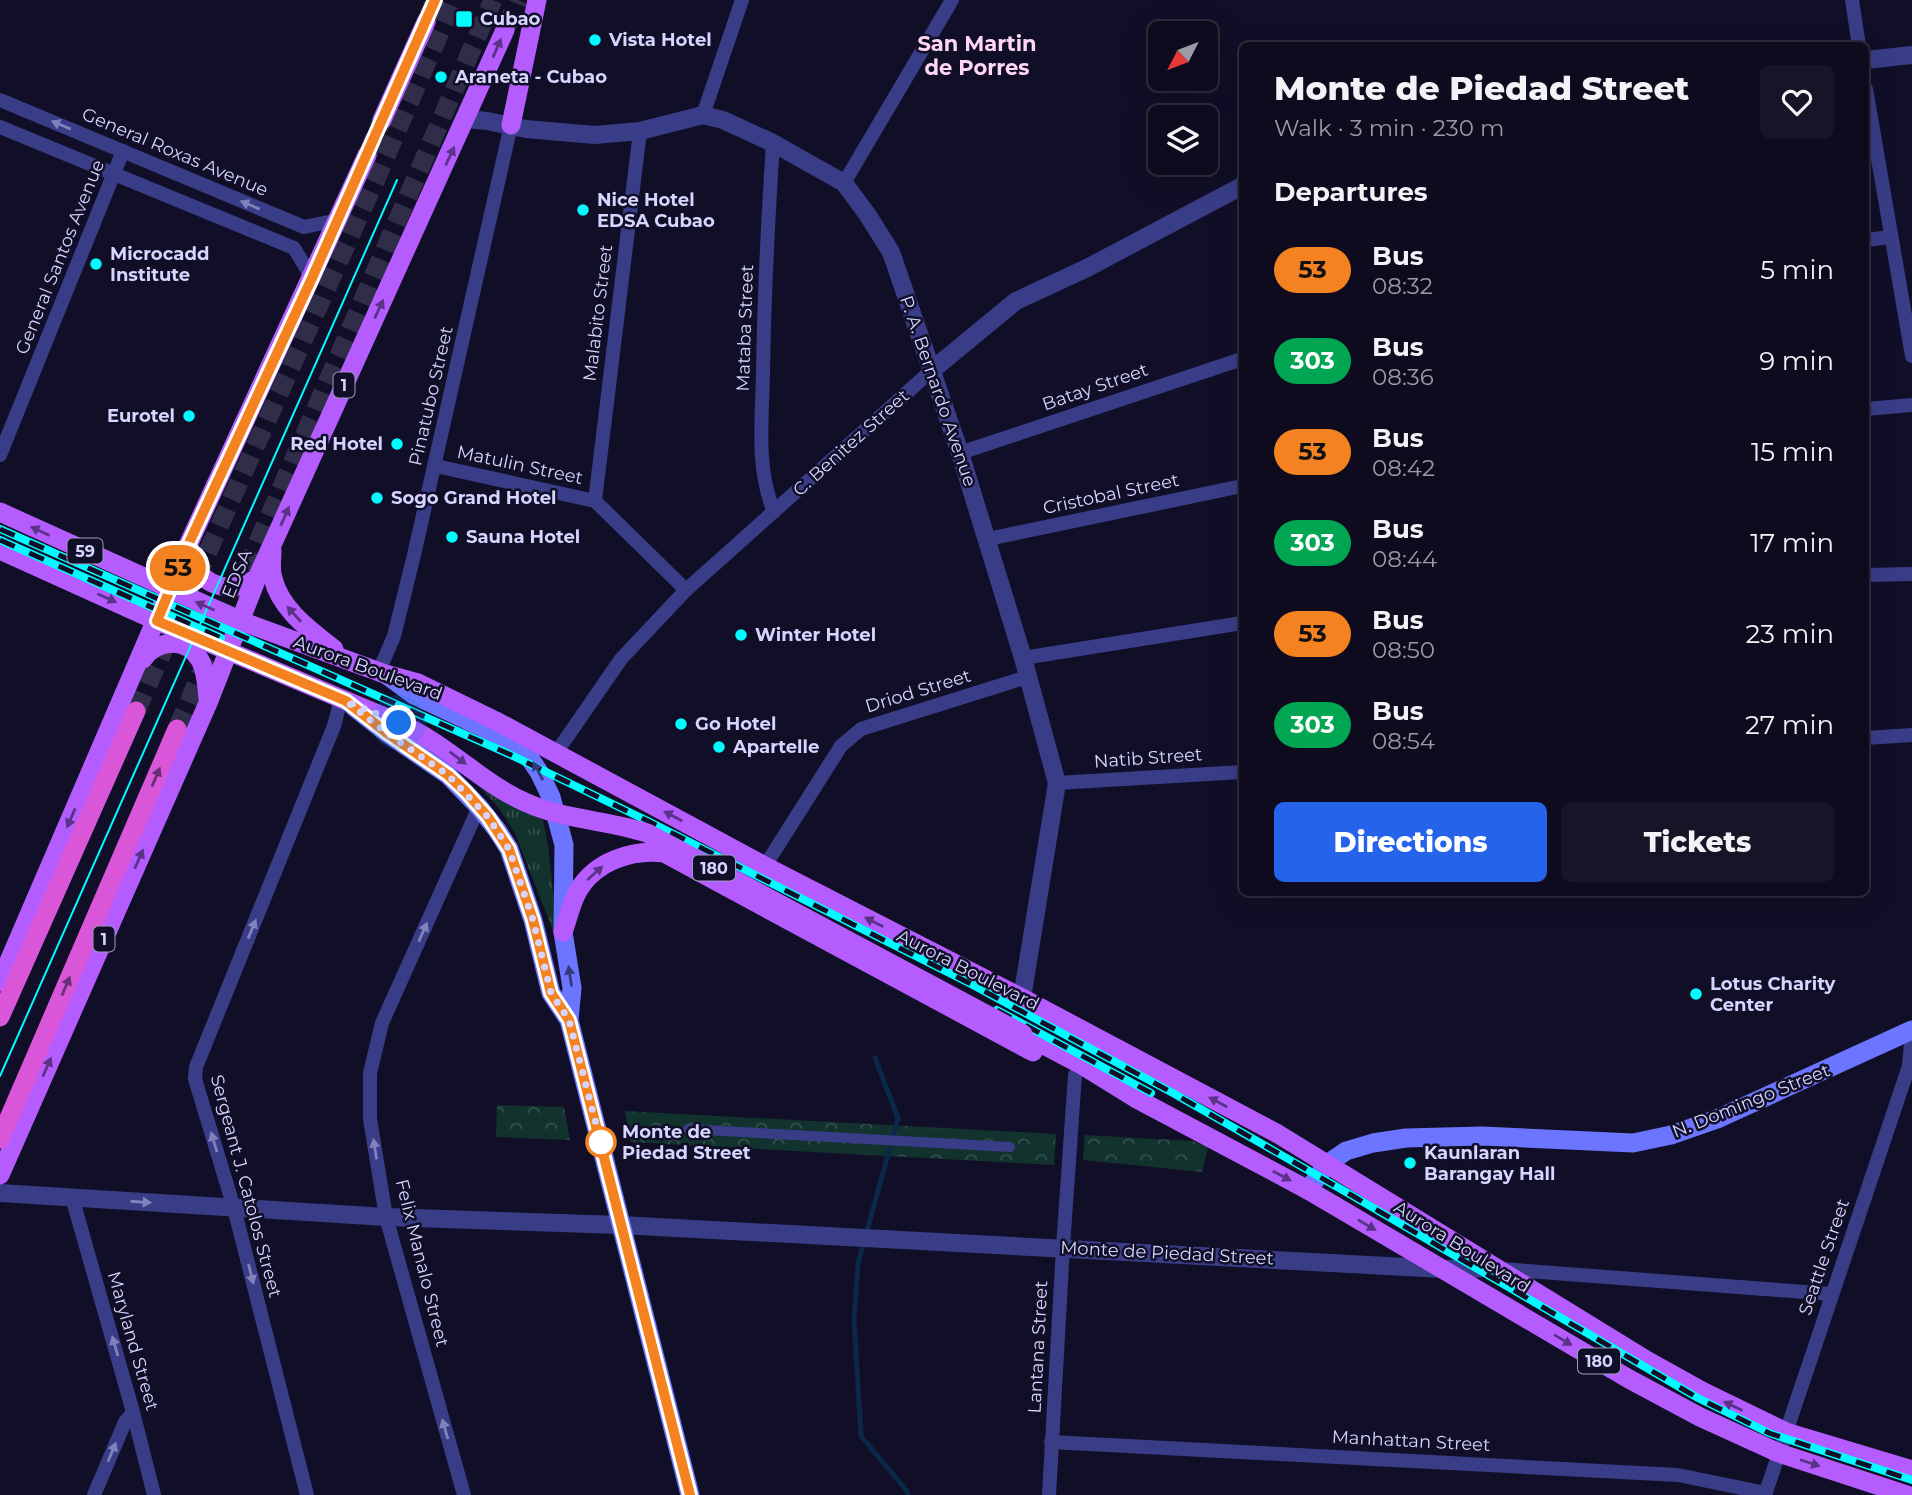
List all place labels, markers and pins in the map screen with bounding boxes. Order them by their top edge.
place label: Cubao [480,8,541,30]
marker: Cubao [454,9,474,29]
place label: Vista Hotel [608,29,712,51]
marker: Vista Hotel [587,32,603,48]
place label: Araneta - Cubao [454,66,607,88]
marker: Araneta - Cubao [433,69,449,85]
place label: Nice Hotel EDSA Cubao [597,189,715,232]
marker: Nice Hotel EDSA Cubao [575,202,591,218]
place label: Microcadd Institute [110,243,209,286]
marker: Microcadd Institute [88,256,104,272]
place label: Eurotel [107,405,175,427]
marker: Eurotel [181,408,197,424]
place label: Red Hotel [290,433,383,455]
marker: Red Hotel [389,436,405,452]
place label: Sogo Grand Hotel [391,487,557,509]
marker: Sogo Grand Hotel [369,490,385,506]
place label: Sauna Hotel [466,526,580,548]
marker: Sauna Hotel [444,529,460,545]
place label: Winter Hotel [755,624,876,646]
marker: Winter Hotel [733,627,749,643]
place label: Go Hotel [695,713,776,735]
marker: Go Hotel [673,716,689,732]
place label: Apartelle [732,736,819,758]
marker: Apartelle [711,739,727,755]
place label: Lotus Charity Center [1710,973,1836,1016]
marker: Lotus Charity Center [1688,986,1704,1002]
place label: Monte de Piedad Street [622,1121,751,1164]
marker: Monte de Piedad Street [586,1127,616,1157]
place label: Kaunlaran Barangay Hall [1424,1142,1555,1185]
marker: Kaunlaran Barangay Hall [1402,1155,1418,1171]

